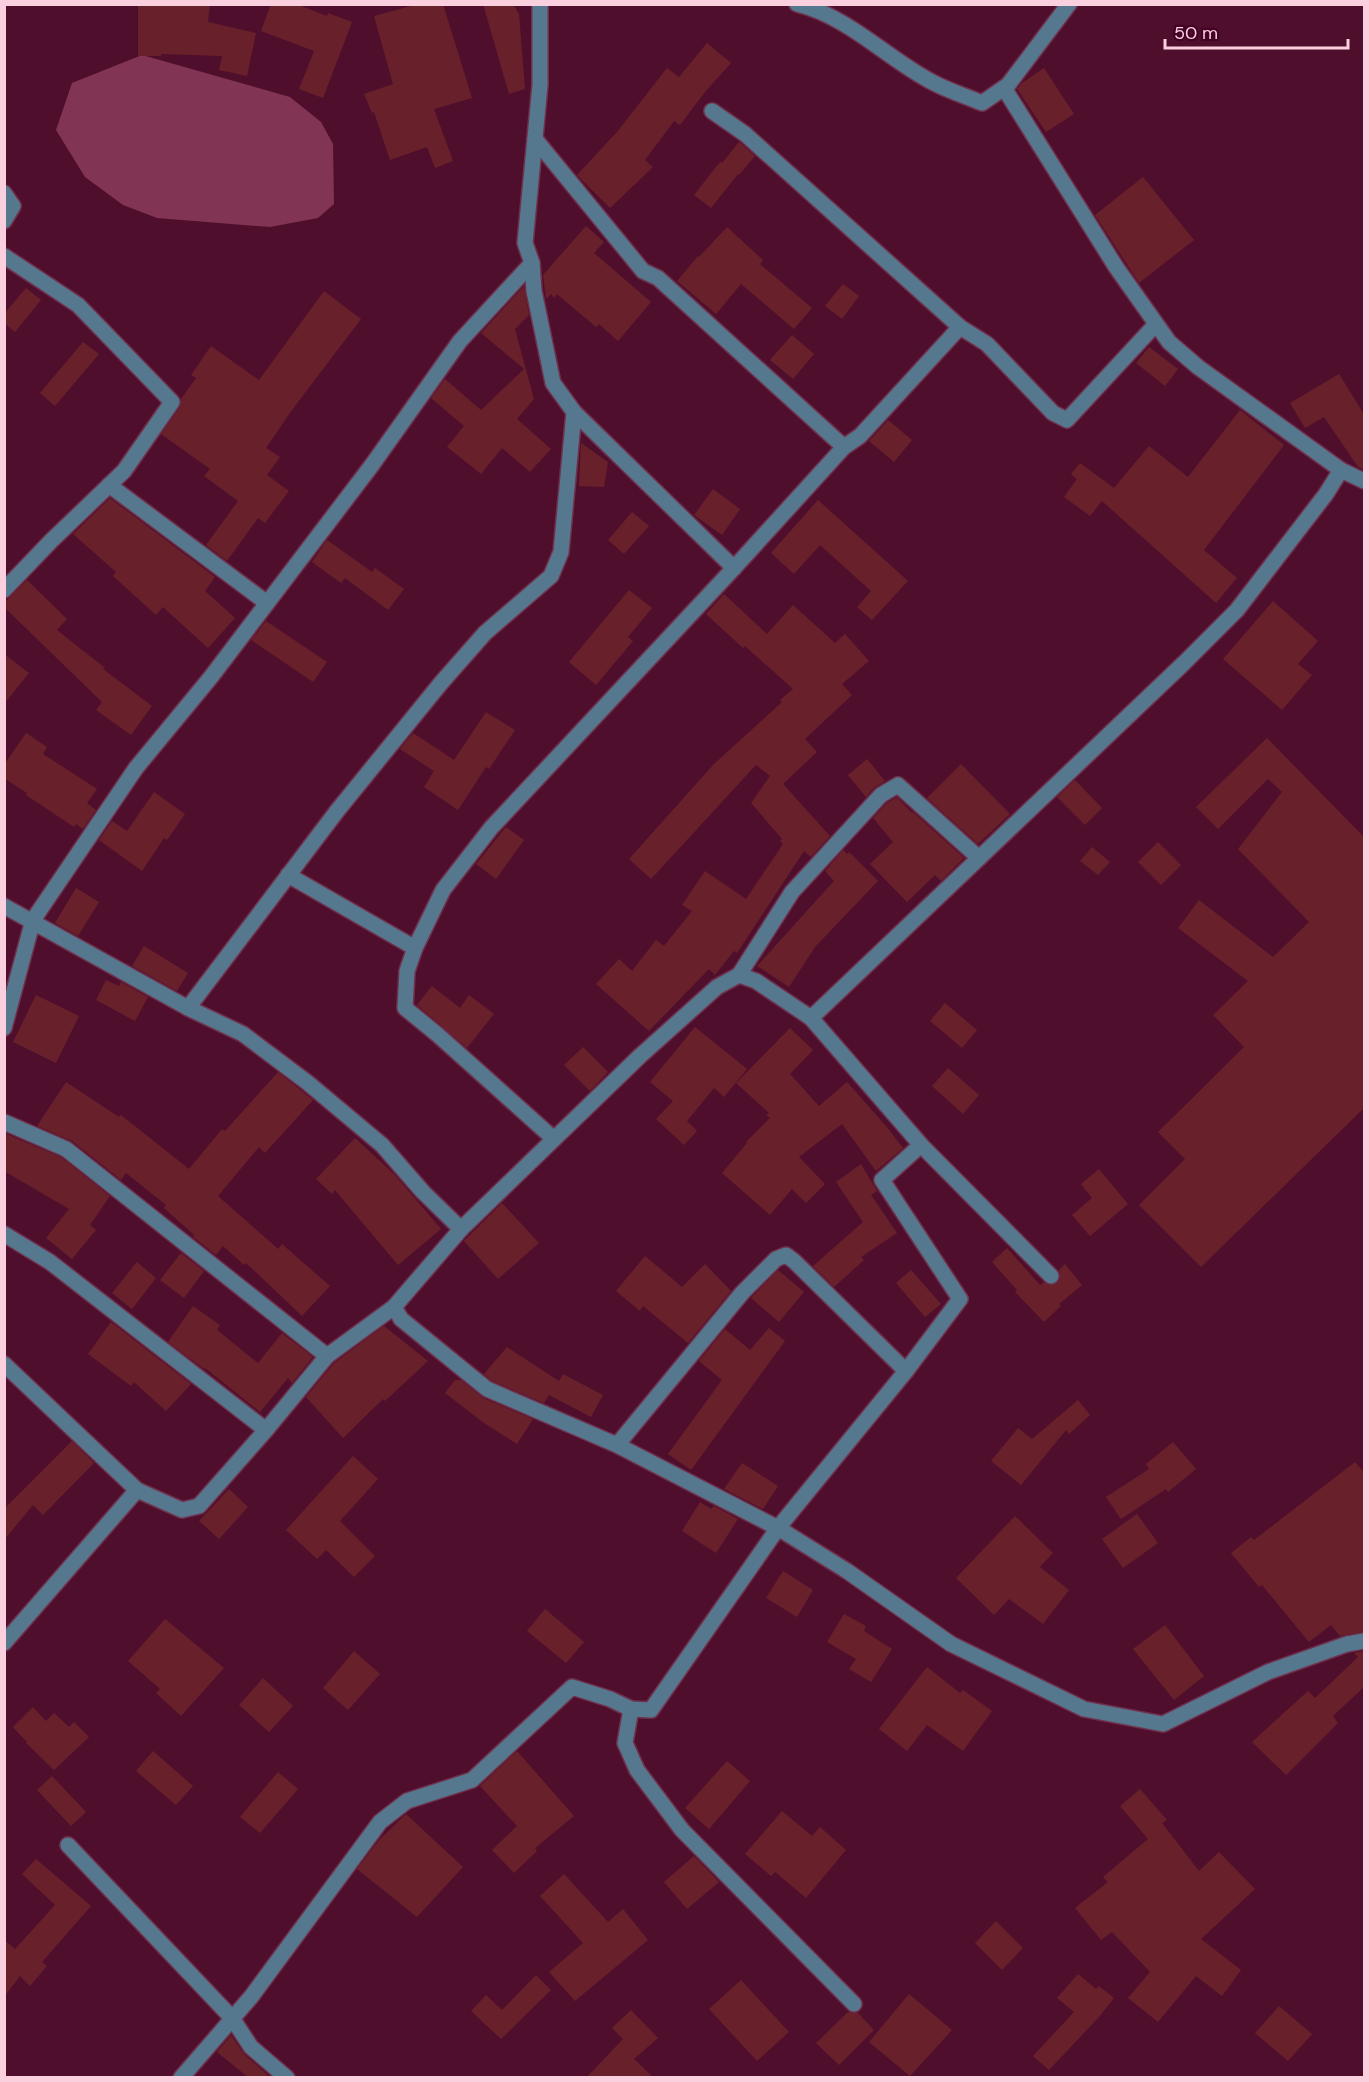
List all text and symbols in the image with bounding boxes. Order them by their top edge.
scale bar [1165,12,1348,50]
text: 50 m [1174,21,1218,45]

